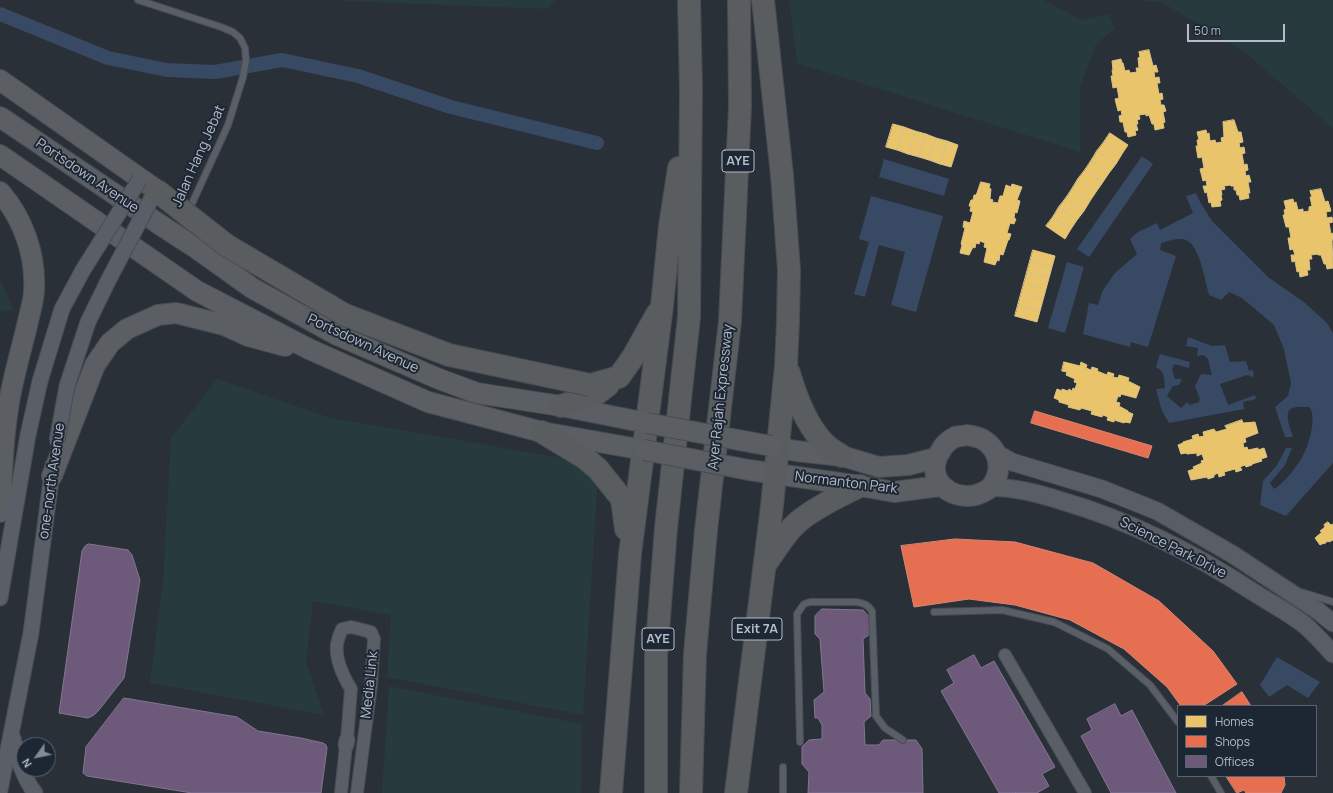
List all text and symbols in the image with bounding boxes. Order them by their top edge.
scale bar [1189,16,1287,42]
text: 50 m [1194,22,1221,39]
street label: Jalan Hang Jebat [169,103,229,209]
street label: Portsdown Avenue [32,135,142,217]
road number: AYE [722,150,754,172]
street label: Portsdown Avenue [305,311,421,377]
street label: Ayer Rajah Expressway [705,323,737,471]
street label: one-north Avenue [36,422,68,540]
street label: Normanton Park [794,468,898,498]
street label: Science Park Drive [1117,514,1229,582]
road number: Exit 7A [732,618,782,640]
road number: AYE [642,628,674,650]
street label: Media Link [358,650,382,720]
legend [1177,705,1317,777]
text: Homes [1215,713,1254,730]
text: Shops [1215,733,1250,750]
north arrow [16,737,56,777]
text: Offices [1215,753,1254,770]
text: N [18,756,35,771]

